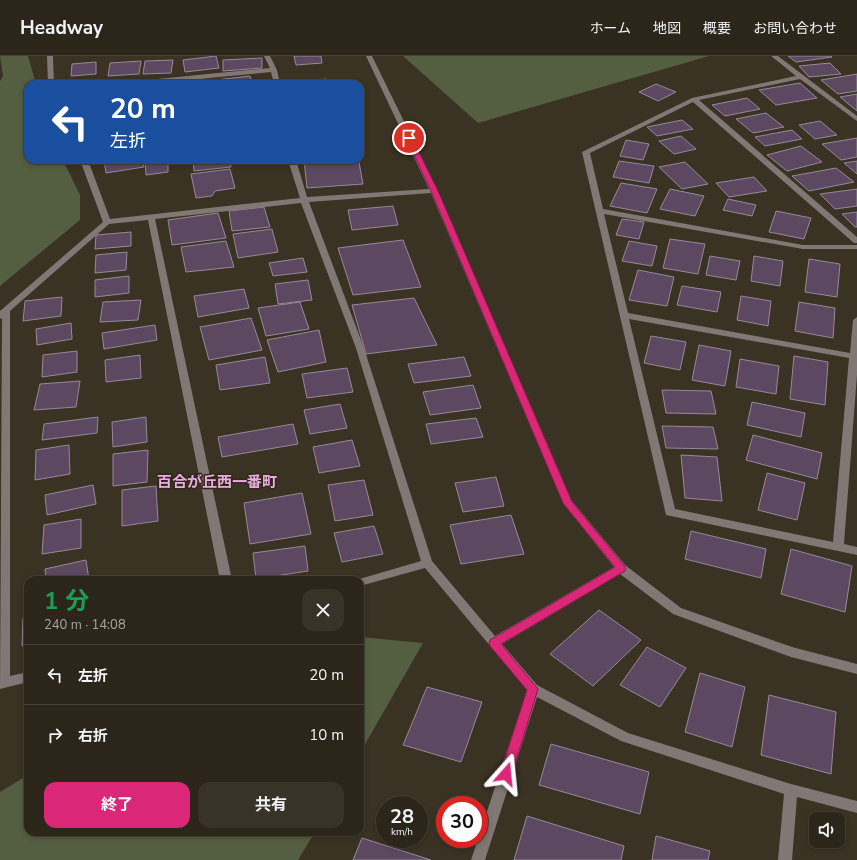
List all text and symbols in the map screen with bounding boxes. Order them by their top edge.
text: Headway [20,15,103,41]
text: ホーム [589,19,631,38]
text: 地図 [653,19,681,38]
text: 概要 [703,19,731,38]
text: お問い合わせ [753,19,837,38]
text: 20 m [110,90,176,128]
icon: left [44,96,96,148]
pin [392,121,426,155]
icon: arrive [398,127,420,149]
text: 左折 [110,129,146,153]
district label: 百合が丘西一番町 [157,472,277,492]
text: 1 分 [44,585,89,617]
button: close [302,589,344,631]
text: 240 m · 14:08 [44,616,126,634]
icon: left [44,664,66,686]
text: 20 m [309,665,344,685]
text: 左折 [78,666,108,686]
icon: right [44,724,66,746]
text: 10 m [309,725,344,745]
text: 右折 [78,726,108,746]
position arrow [485,753,527,795]
button: 終了 [44,782,190,828]
button: 共有 [198,782,344,828]
speed limit sign: 30 [436,796,488,848]
text: 28 [390,803,414,830]
map controls [809,812,845,848]
button: sound [809,812,845,848]
text: km/h [391,825,413,839]

